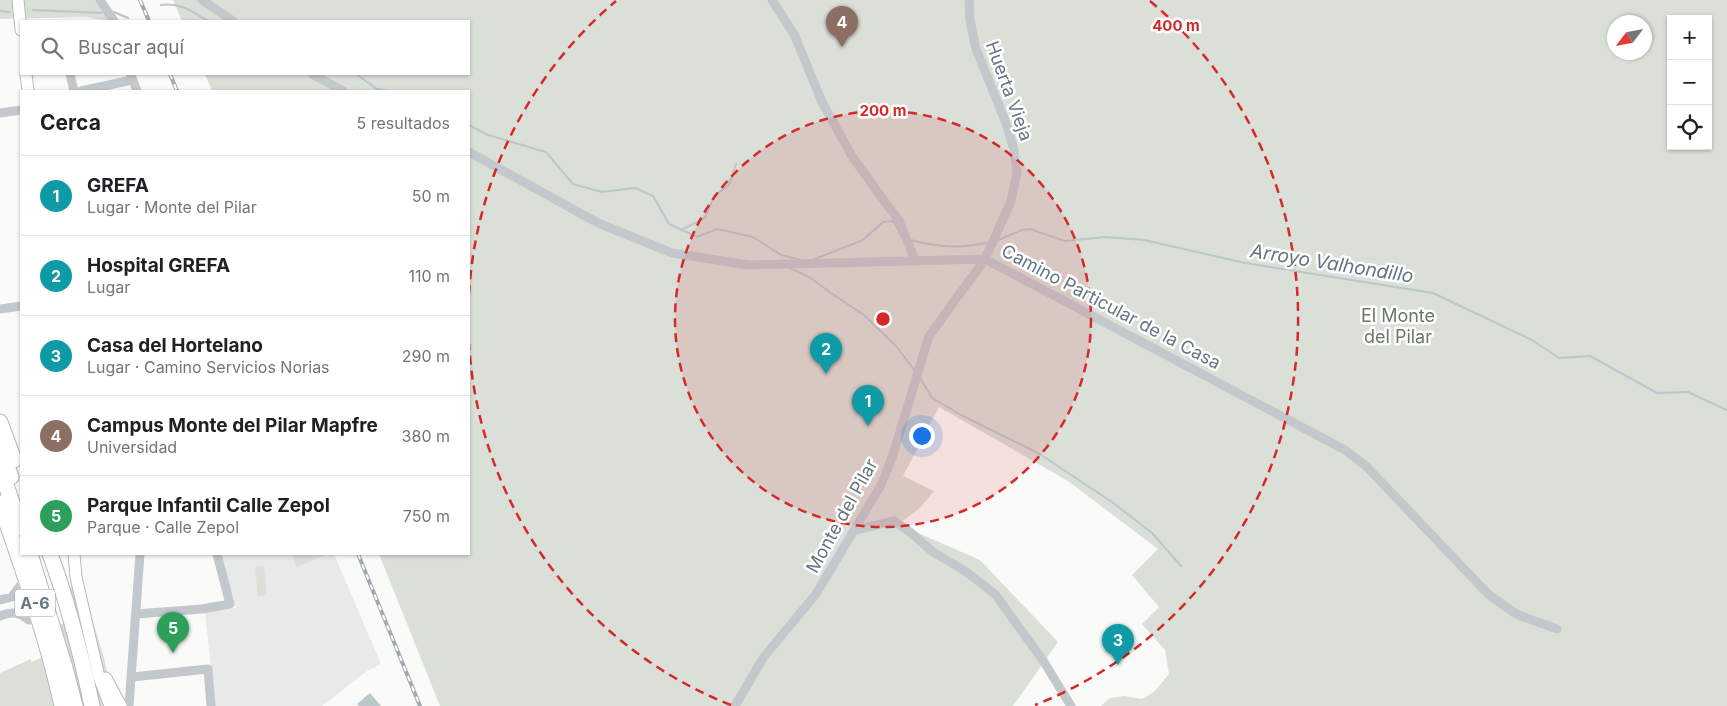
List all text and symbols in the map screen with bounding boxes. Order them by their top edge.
pin: 4 [826,6,858,47]
north arrow [1607,15,1652,60]
map controls [1667,15,1712,150]
button: + [1667,15,1712,60]
text: 400 m [1152,16,1200,35]
search box [20,20,470,75]
icon: search [38,34,66,62]
text: Buscar aquí [78,36,184,59]
street label: Huerta Vieja [982,38,1037,144]
button: − [1667,60,1712,105]
text: 200 m [860,101,906,120]
button: locate [1667,105,1712,150]
text: Cerca [40,110,101,135]
text: 5 resultados [357,113,450,133]
text: GREFA [87,174,149,197]
text: 1 [53,186,59,206]
text: 50 m [412,186,450,206]
text: Lugar · Monte del Pilar [87,197,257,217]
water label: Arroyo Valhondillo [1248,239,1415,288]
street label: Camino Particular de la Casa [998,240,1224,373]
text: Hospital GREFA [87,254,230,277]
text: 2 [51,266,61,286]
text: 110 m [408,266,450,286]
text: Lugar [87,277,130,297]
park label: El Monte del Pilar [1361,305,1435,347]
centre of rings [874,310,892,328]
pin: 2 [810,333,842,374]
text: Casa del Hortelano [87,334,263,357]
text: 3 [51,346,61,366]
text: 290 m [402,346,450,366]
text: Lugar · Camino Servicios Norias [87,357,330,377]
pin: 1 [852,385,884,426]
text: Campus Monte del Pilar Mapfre [87,414,378,437]
your location [909,423,935,449]
text: 4 [51,426,61,446]
text: 380 m [402,426,450,446]
text: Universidad [87,437,177,457]
street label: Monte del Pilar [802,455,882,576]
text: Parque Infantil Calle Zepol [87,494,330,517]
text: 5 [51,506,61,526]
text: 750 m [403,506,450,526]
text: Parque · Calle Zepol [87,517,239,537]
road number: A-6 [15,590,55,616]
pin: 5 [157,612,189,653]
pin: 3 [1102,624,1134,665]

